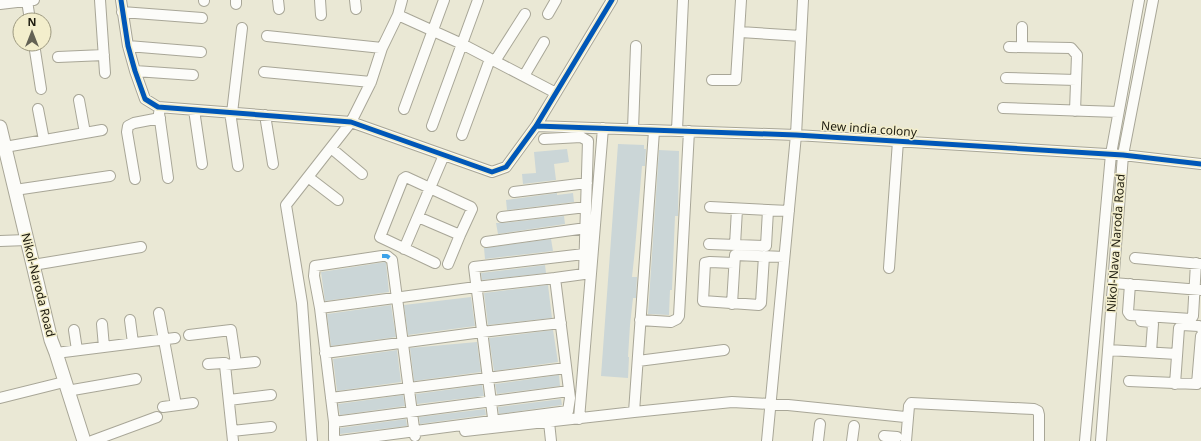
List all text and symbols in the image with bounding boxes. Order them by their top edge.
north arrow [12,12,52,52]
text: N [28,14,36,29]
street label: New india colony [821,117,918,140]
street label: Nikol-Nava Naroda Road [1102,173,1129,313]
street label: Nikol-Naroda Road [17,231,60,339]

